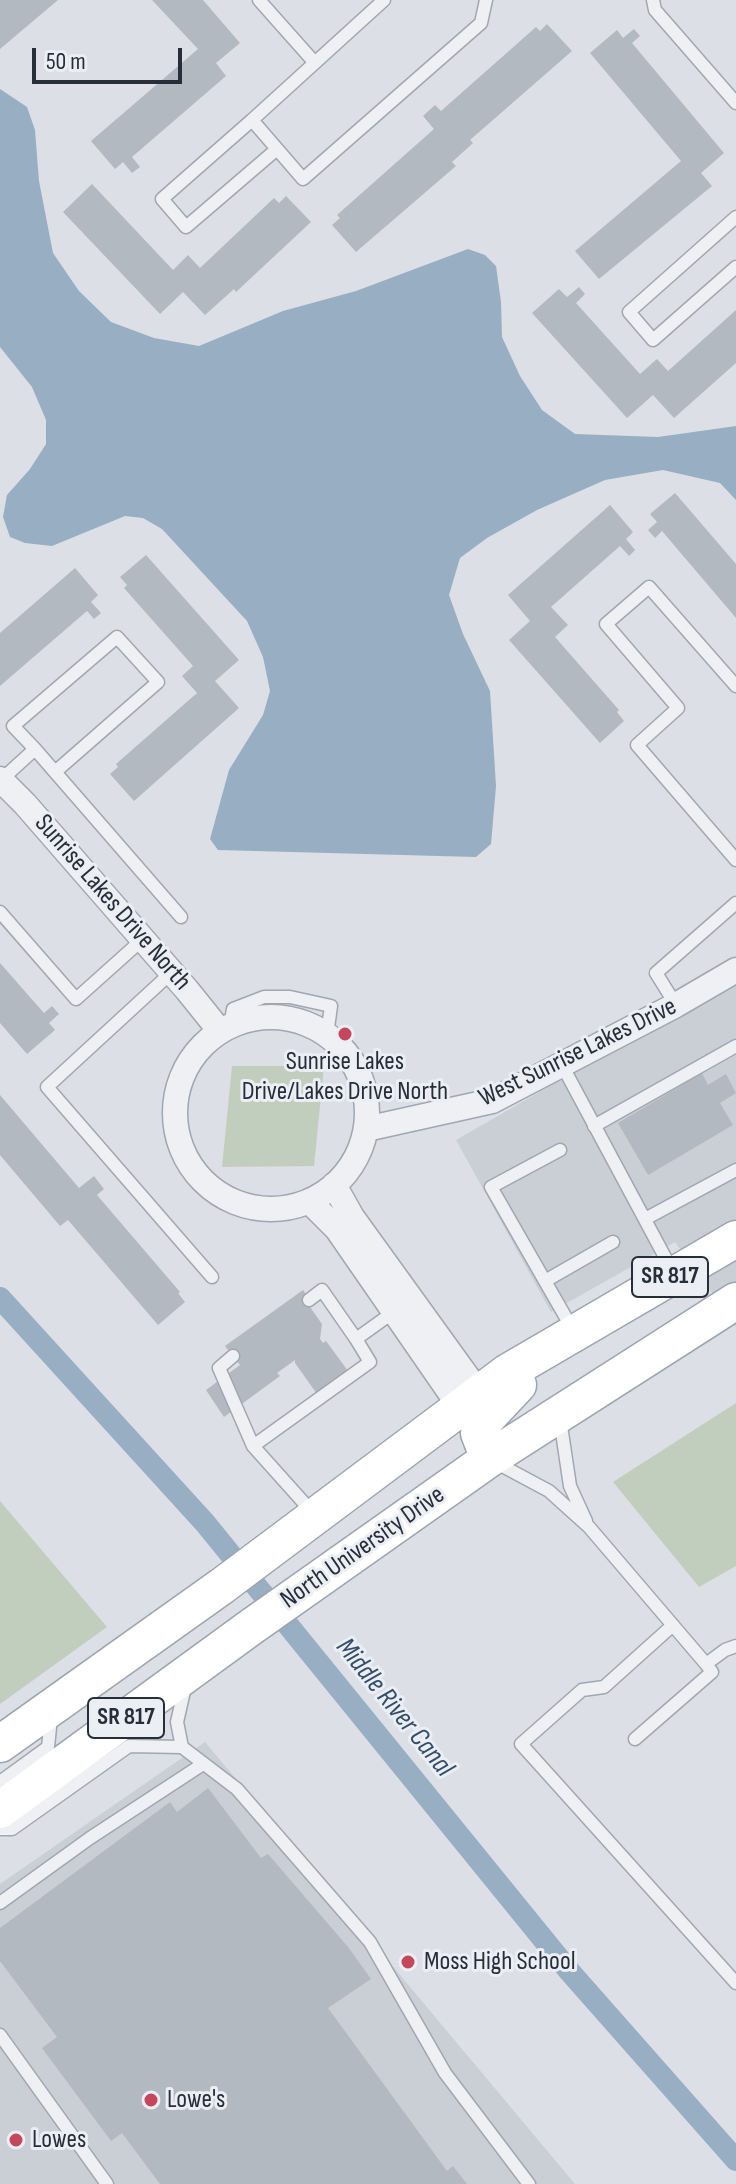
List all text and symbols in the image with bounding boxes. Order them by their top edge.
scale bar [36,32,186,82]
text: 50 m [46,47,86,76]
street label: Sunrise Lakes Drive North [27,809,197,997]
street label: West Sunrise Lakes Drive [474,992,682,1114]
marker: Sunrise Lakes Drive/Lakes Drive North [336,1025,354,1043]
place label: Sunrise Lakes Drive/Lakes Drive North [242,1046,448,1108]
road number: SR 817 [632,1257,708,1297]
street label: North University Drive [275,1480,451,1616]
water label: Middle River Canal [328,1632,460,1784]
road number: SR 817 [88,1698,164,1738]
place label: Moss High School [424,1946,576,1978]
marker: Moss High School [399,1953,417,1971]
place label: Lowe's [167,2084,225,2116]
marker: Lowe's [142,2091,160,2109]
place label: Lowes [32,2124,86,2156]
marker: Lowes [7,2131,25,2149]

